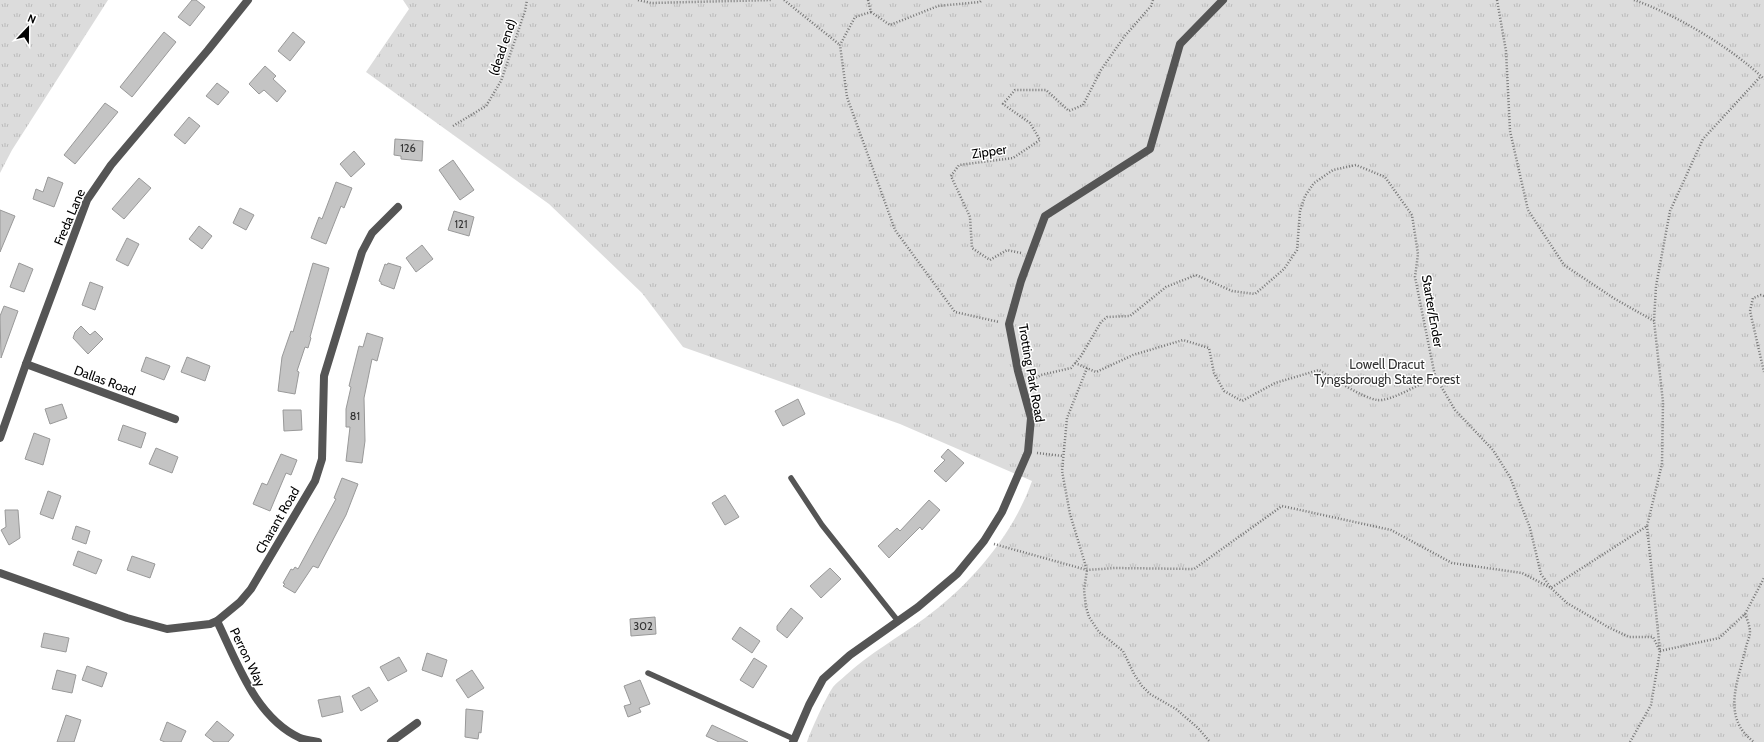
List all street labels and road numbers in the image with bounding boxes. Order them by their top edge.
street label: (dead end) [485,16,519,78]
street label: Zipper [971,141,1008,161]
street label: Freda Lane [50,186,88,248]
street label: Starter/Ender [1419,273,1447,349]
street label: Trotting Park Road [1015,323,1049,423]
street label: Dallas Road [72,361,138,399]
street label: Charant Road [252,484,302,556]
street label: Perron Way [227,625,269,689]

